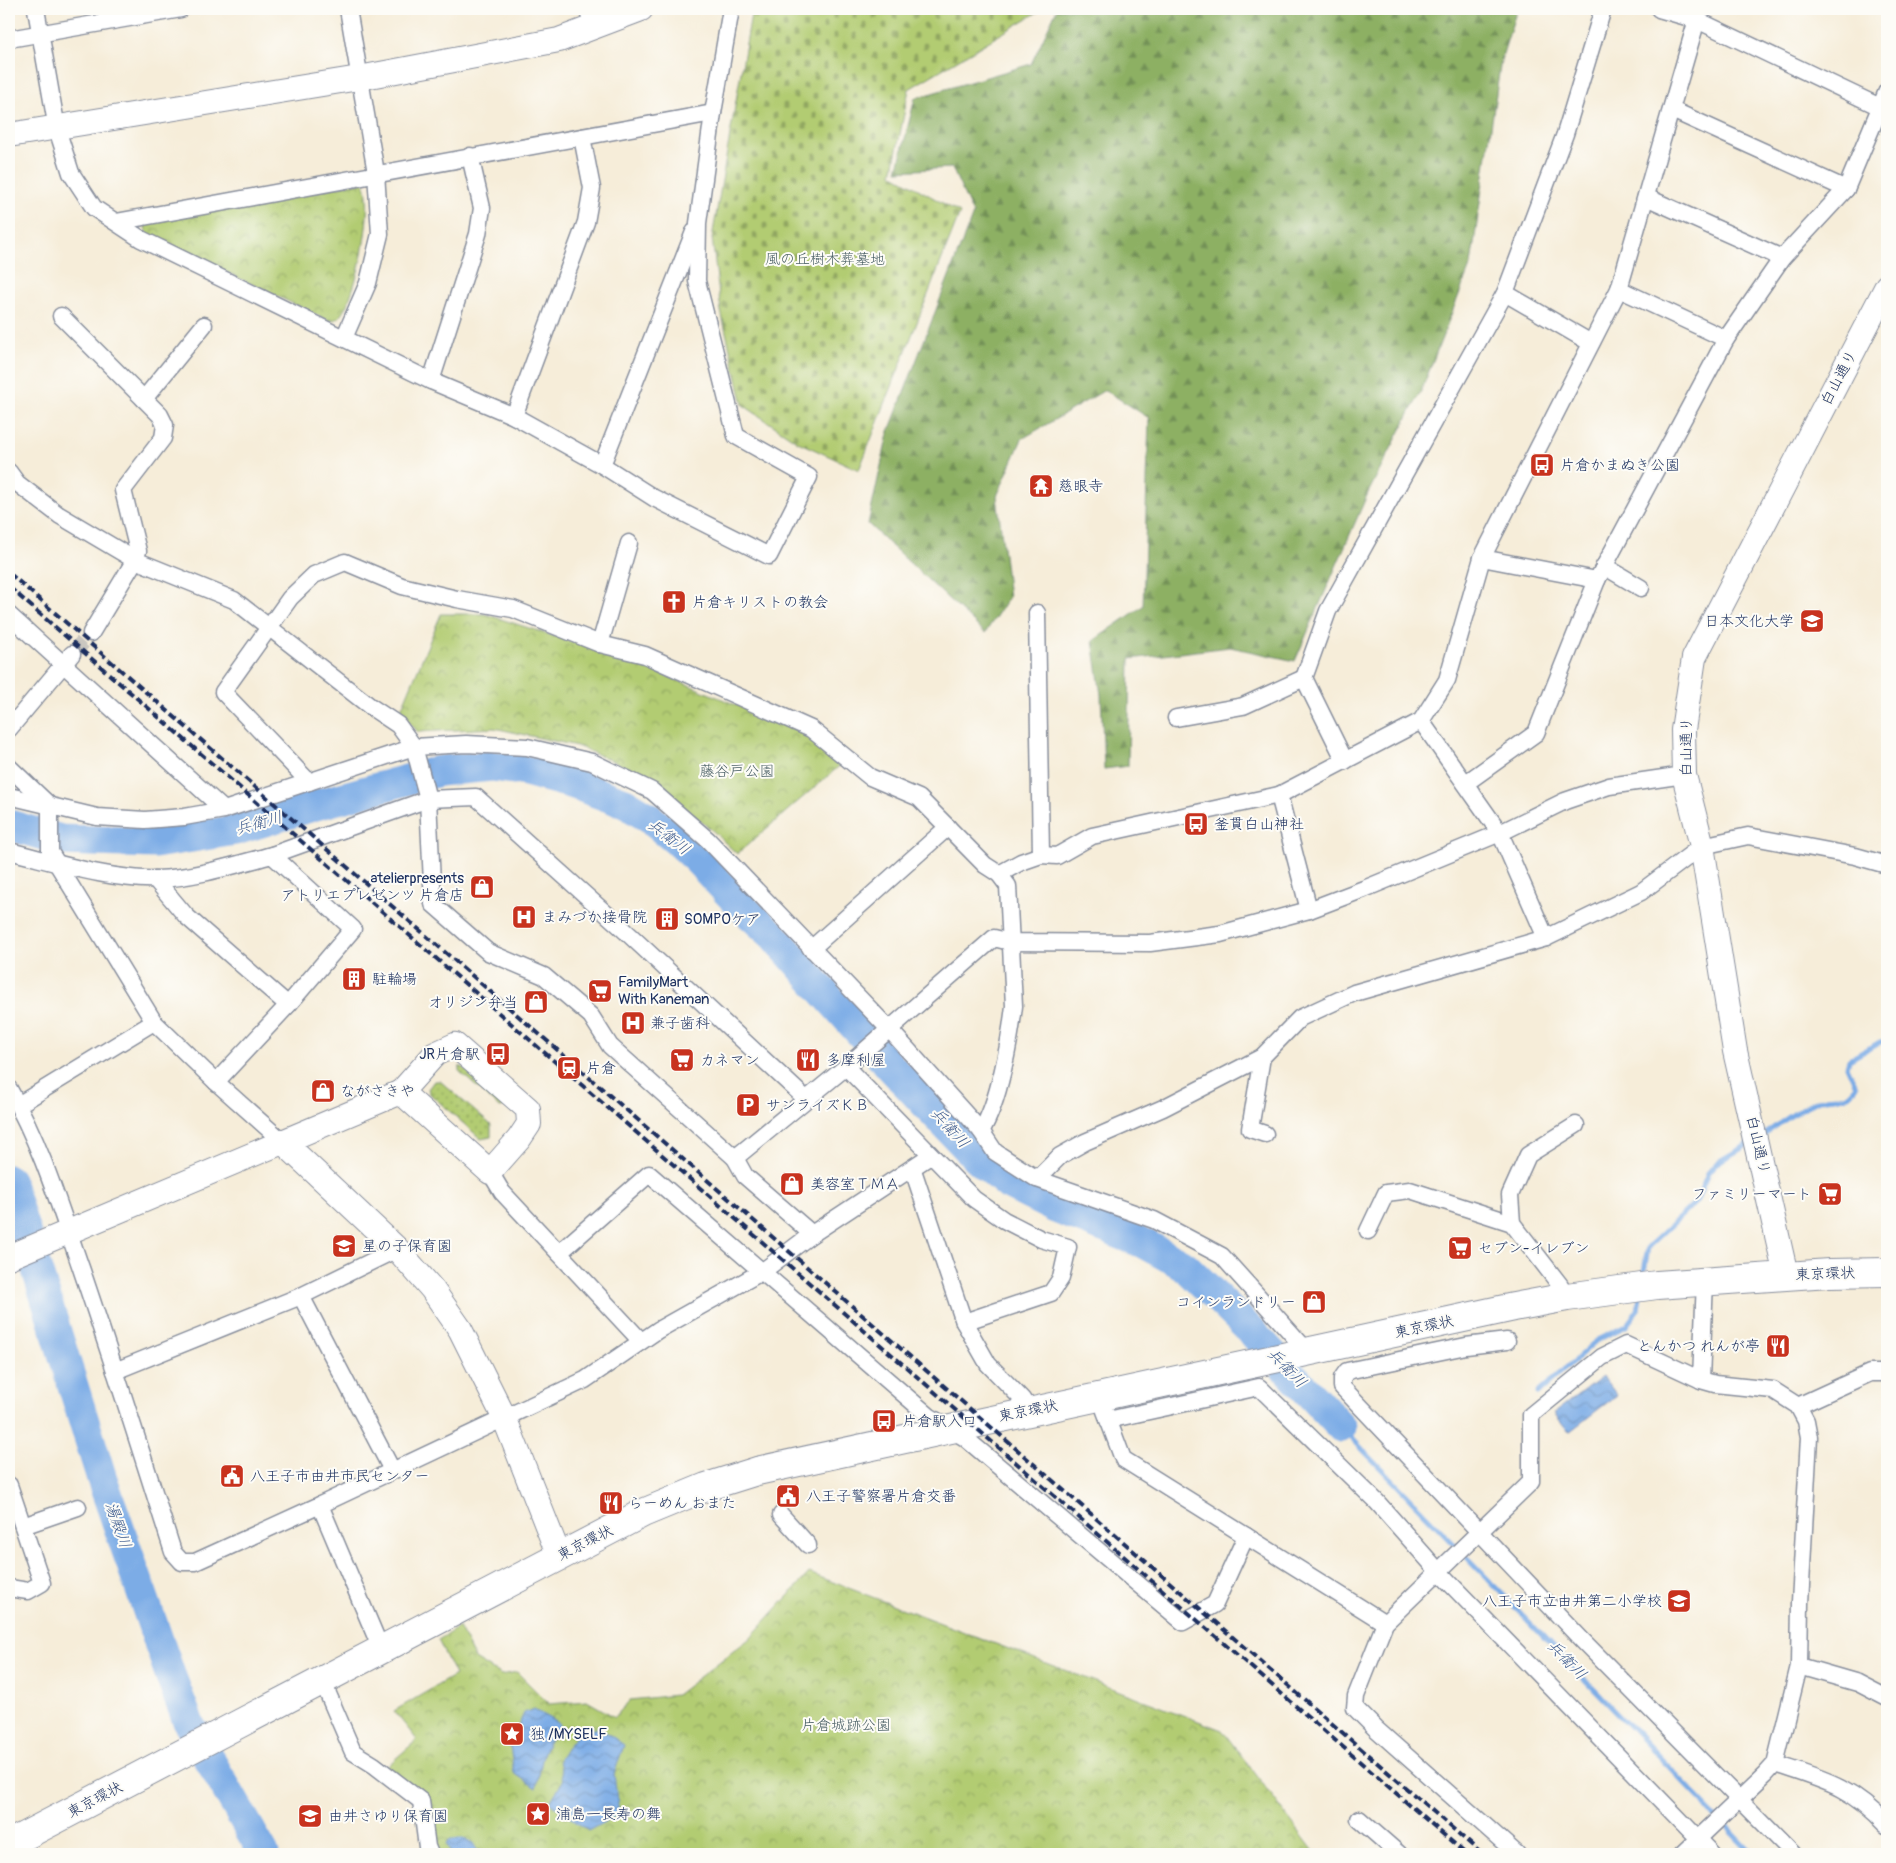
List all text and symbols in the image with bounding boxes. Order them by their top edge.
park label: 風の丘樹木葬墓地 [765,250,885,269]
street label: 白山通り [1817,347,1861,409]
bus stop icon: 片倉かまぬき公園 [1529,452,1555,478]
place label: 片倉かまぬき公園 [1560,456,1680,475]
temple icon: 慈眼寺 [1028,473,1054,499]
place label: 慈眼寺 [1058,477,1103,496]
church icon: 片倉キリストの教会 [661,589,687,615]
place label: 片倉キリストの教会 [692,593,828,612]
school or university icon: 日本文化大学 [1799,608,1825,634]
place label: 日本文化大学 [1704,612,1794,631]
street label: 白山通り [1677,717,1696,777]
park label: 藤谷戸公園 [699,762,775,781]
water label: 兵衛川 [233,807,285,839]
bus stop icon: 釜貫白山神社 [1183,811,1209,837]
water label: 兵衛川 [644,814,694,860]
place label: 釜貫白山神社 [1214,815,1304,834]
place label: atelierpresents アトリエプレゼンツ 片倉店 [281,869,464,905]
shop icon: atelierpresents アトリエプレゼンツ 片倉店 [469,874,495,900]
hospital icon: まみづか接骨院 [511,904,537,930]
building icon: SOMPOケア [654,906,680,932]
place label: まみづか接骨院 [542,908,647,927]
place label: SOMPOケア [684,910,761,929]
building icon: 駐輪場 [341,966,367,992]
place label: 駐輪場 [372,970,417,989]
place label: FamilyMart With Kaneman [618,973,709,1009]
supermarket icon: FamilyMart With Kaneman [587,978,613,1004]
shop icon: オリジン弁当 [523,989,549,1015]
place label: オリジン弁当 [428,993,518,1012]
hospital icon: 兼子歯科 [620,1010,646,1036]
place label: 兼子歯科 [650,1014,710,1033]
bus stop icon: JR片倉駅 [485,1041,511,1067]
place label: JR片倉駅 [419,1045,480,1064]
supermarket icon: カネマン [669,1047,695,1073]
restaurant icon: 多摩利屋 [795,1047,821,1073]
place label: カネマン [700,1051,760,1070]
place label: 多摩利屋 [826,1051,886,1070]
station icon: 片倉 [556,1055,582,1081]
place label: 片倉 [586,1059,616,1078]
shop icon: ながさきや [310,1078,336,1104]
place label: ながさきや [340,1082,415,1101]
parking icon: サンライズＫＢ [735,1092,761,1118]
place label: サンライズＫＢ [766,1096,870,1115]
water label: 兵衛川 [927,1103,973,1153]
street label: 白山通り [1742,1114,1774,1176]
shop icon: 美容室ＴＭＡ [779,1171,805,1197]
place label: 美容室ＴＭＡ [810,1175,900,1194]
supermarket icon: ファミリーマート [1817,1181,1843,1207]
place label: ファミリーマート [1692,1185,1812,1204]
school or university icon: 星の子保育園 [331,1233,357,1259]
supermarket icon: セブン-イレブン [1447,1235,1473,1261]
place label: 星の子保育園 [362,1237,452,1256]
place label: セブン-イレブン [1478,1239,1589,1258]
street label: 東京環状 [1795,1263,1855,1285]
shop icon: コインランドリー [1301,1289,1327,1315]
place label: コインランドリー [1176,1293,1296,1312]
street label: 東京環状 [1393,1311,1455,1343]
restaurant icon: とんかつ れんが亭 [1765,1333,1791,1359]
place label: とんかつ れんが亭 [1637,1337,1760,1356]
water label: 兵衛川 [1263,1344,1311,1392]
street label: 東京環状 [997,1396,1059,1426]
bus stop icon: 片倉駅入口 [871,1408,897,1434]
place label: 片倉駅入口 [902,1412,977,1431]
public building icon: 八王子市由井市民センター [219,1463,245,1489]
place label: 八王子市由井市民センター [250,1467,429,1486]
public building icon: 八王子警察署片倉交番 [775,1483,801,1509]
place label: 八王子警察署片倉交番 [806,1487,956,1506]
restaurant icon: らーめん おまた [598,1490,624,1516]
place label: らーめん おまた [628,1494,736,1513]
water label: 湯殿川 [101,1499,135,1551]
street label: 東京環状 [554,1521,616,1565]
school or university icon: 八王子市立由井第二小学校 [1666,1588,1692,1614]
place label: 八王子市立由井第二小学校 [1482,1592,1662,1611]
water label: 兵衛川 [1543,1636,1591,1684]
park label: 片倉城跡公園 [801,1716,891,1735]
place icon: 独 /MYSELF [499,1721,525,1747]
place label: 独 /MYSELF [530,1725,607,1744]
street label: 東京環状 [64,1778,126,1822]
place icon: 浦島一長寿の舞 [525,1801,551,1827]
school or university icon: 由井さゆり保育園 [297,1803,323,1829]
place label: 浦島一長寿の舞 [556,1805,661,1824]
place label: 由井さゆり保育園 [328,1807,448,1826]

